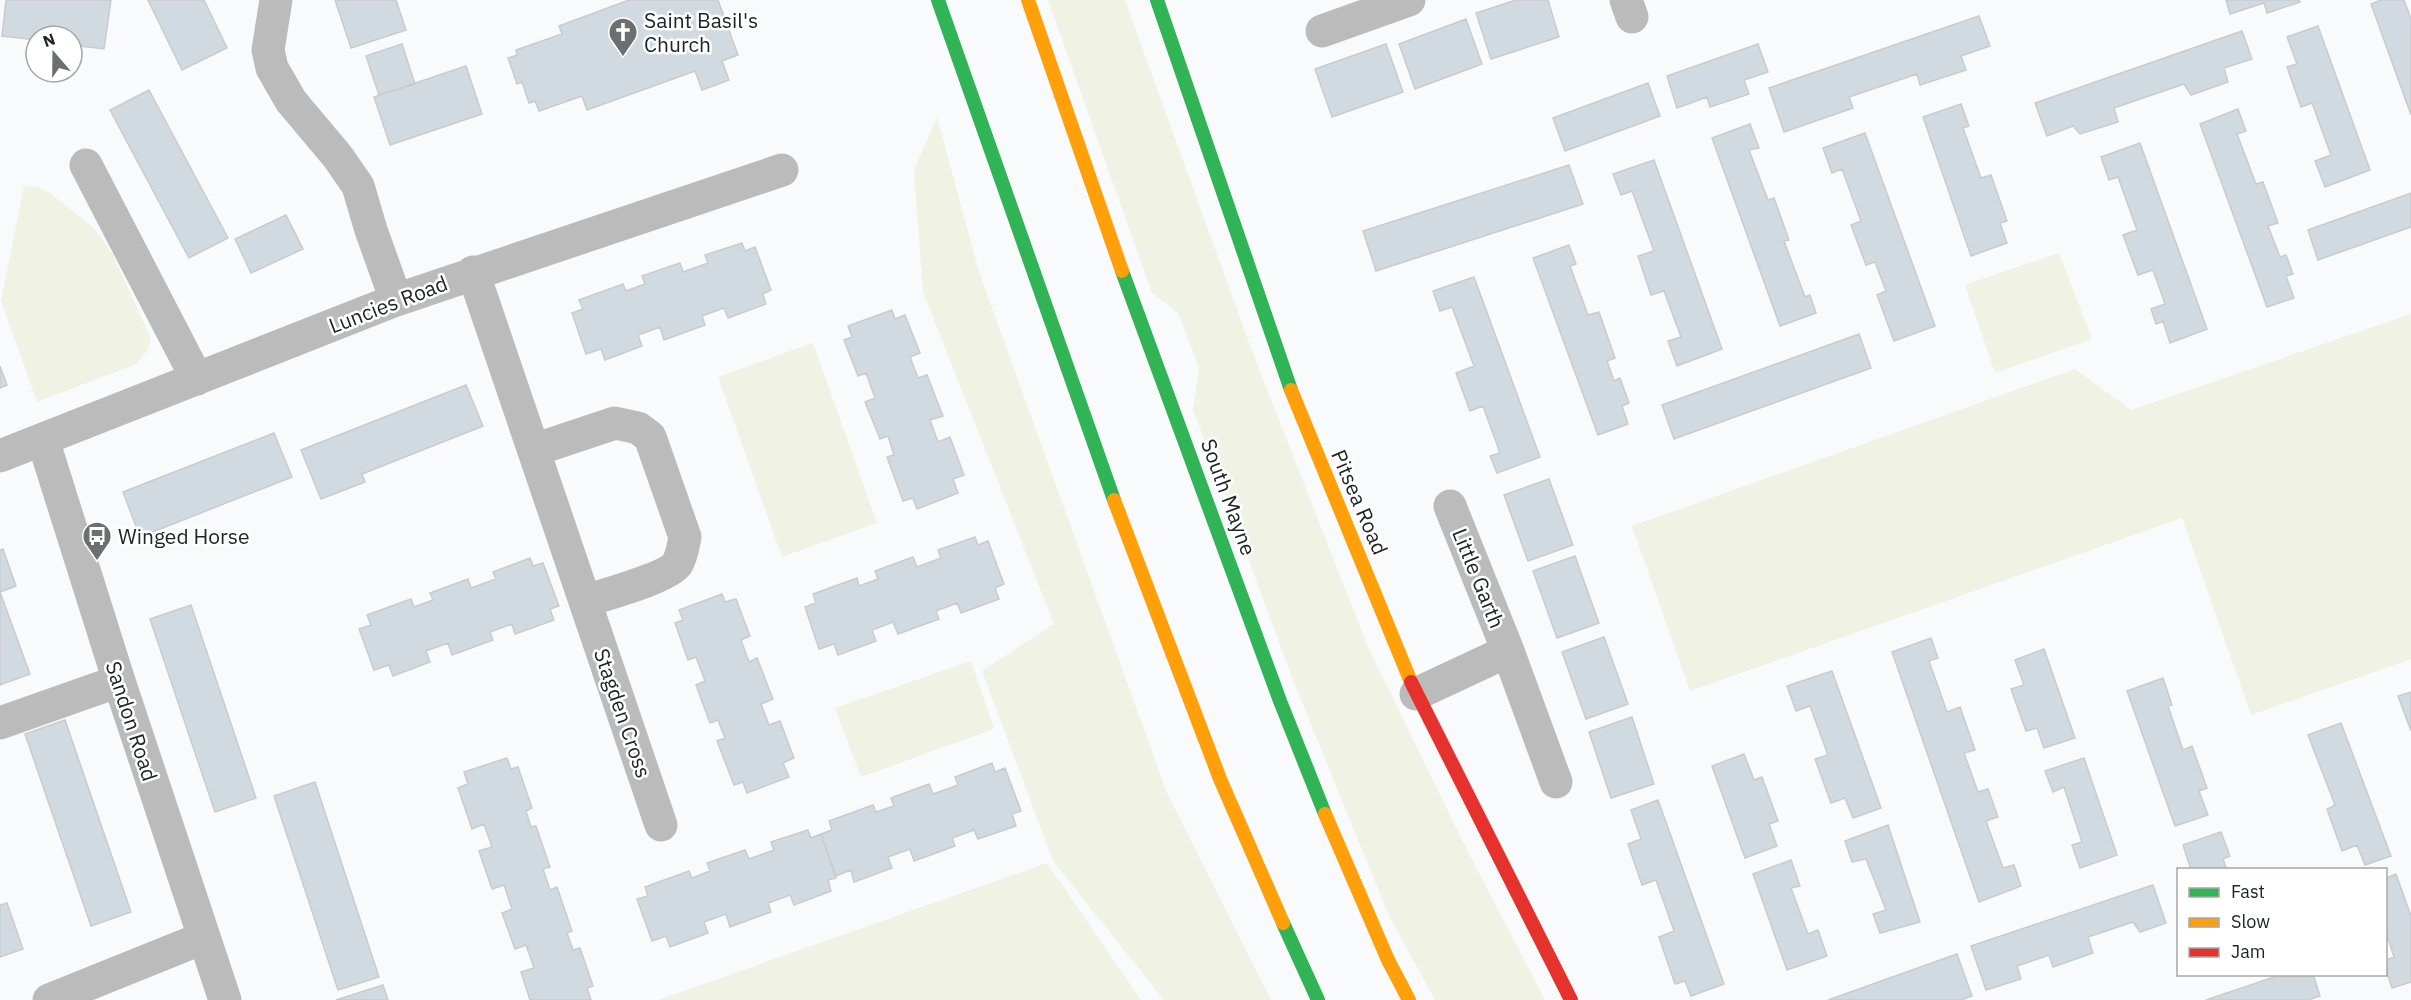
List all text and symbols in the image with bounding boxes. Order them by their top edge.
place label: Saint Basil's Church [644,6,758,58]
church icon: Saint Basil's Church [607,16,639,58]
north arrow [24,24,84,84]
text: N [40,29,58,51]
street label: Luncies Road [325,269,451,339]
street label: South Mayne [1195,435,1263,559]
street label: Pitsea Road [1325,445,1395,559]
bus stop icon: Winged Horse [81,520,113,562]
place label: Winged Horse [118,522,250,550]
street label: Little Garth [1446,524,1512,632]
street label: Stagden Cross [588,645,658,781]
street label: Sandon Road [99,657,165,785]
legend [2177,868,2387,976]
text: Fast [2231,880,2265,903]
text: Slow [2231,910,2270,933]
text: Jam [2231,940,2266,963]

